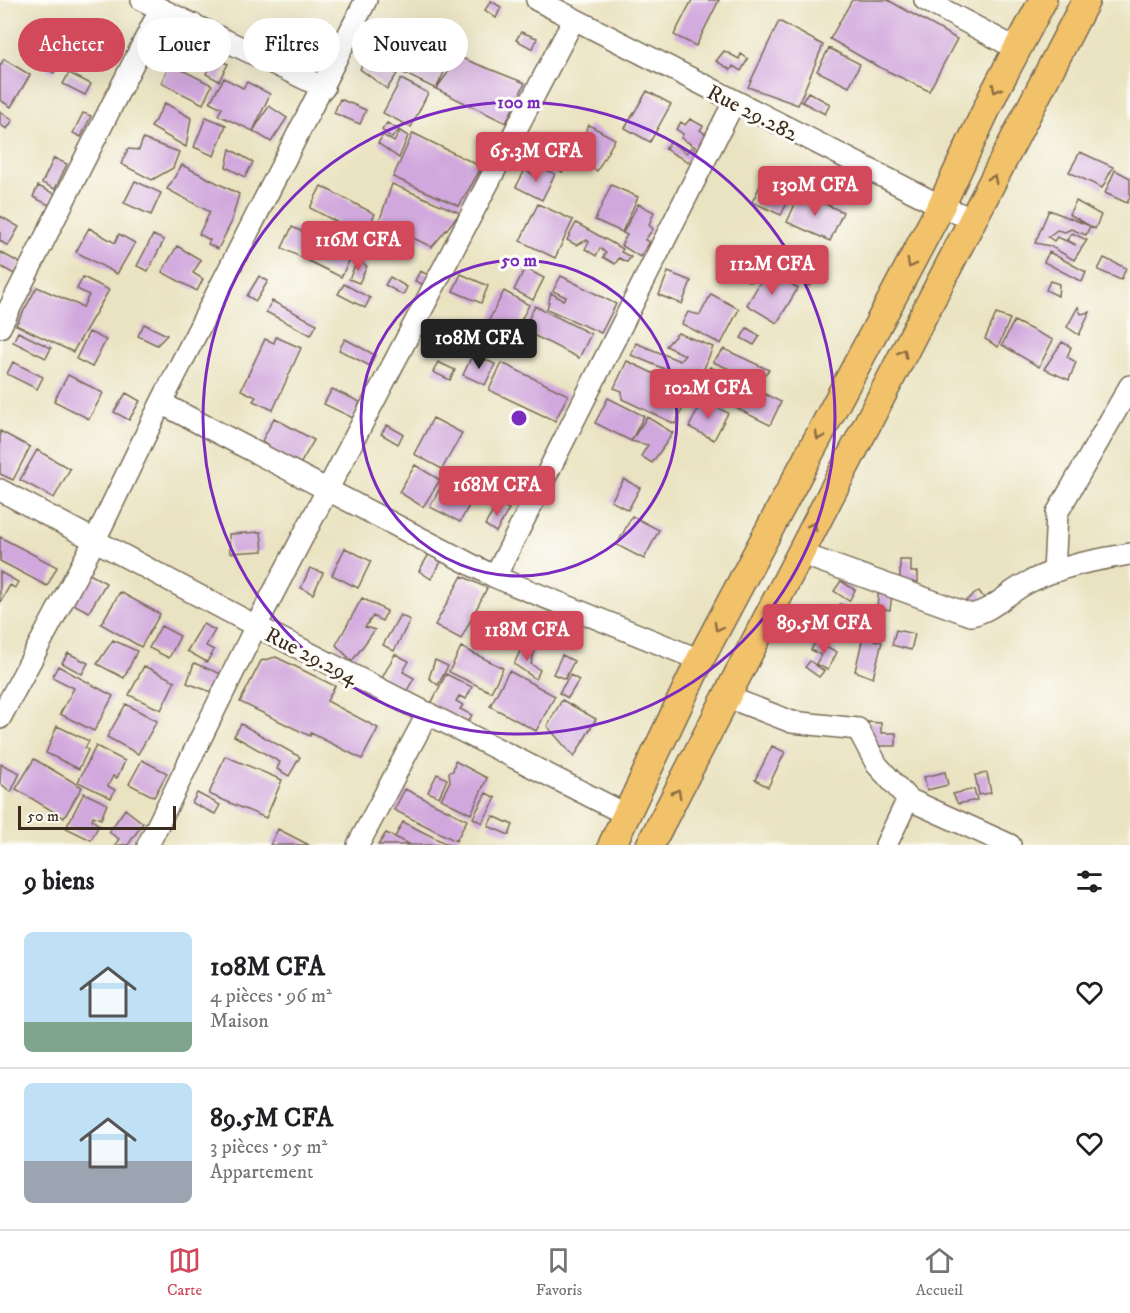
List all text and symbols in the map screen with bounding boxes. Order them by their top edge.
chip: Acheter [18,18,125,72]
chip: Louer [137,18,231,72]
chip: Filtres [243,18,340,72]
chip: Nouveau [352,18,468,72]
street label: Rue 29.282 [702,79,803,148]
one-way arrow [992,82,1004,93]
text: 100 m [497,92,541,114]
pin: 65.3M CFA [467,132,605,183]
text: 65.3M CFA [490,139,582,164]
pin: 130M CFA [753,166,877,217]
text: 130M CFA [772,173,858,198]
one-way arrow [986,175,997,186]
pin: 116M CFA [296,221,420,272]
text: 116M CFA [315,228,401,253]
pin: 112M CFA [710,245,834,296]
text: 50 m [500,250,537,272]
text: 112M CFA [730,252,814,277]
one-way arrow [907,258,918,268]
pin: 108M CFA [417,319,541,370]
text: 108M CFA [435,326,523,351]
one-way arrow [896,348,907,359]
pin: 102M CFA [646,369,770,420]
text: 102M CFA [664,376,752,401]
centre of rings [509,408,529,428]
one-way arrow [815,430,826,440]
pin: 168M CFA [435,466,559,517]
text: 168M CFA [453,473,541,498]
one-way arrow [806,521,818,532]
pin: 89.5M CFA [755,604,893,655]
pin: 118M CFA [465,611,589,662]
text: 89.5M CFA [777,611,871,636]
text: 118M CFA [484,618,570,643]
street label: Rue 29.294 [260,621,363,692]
one-way arrow [714,621,725,631]
one-way arrow [669,788,681,799]
scale bar [18,803,176,830]
text: 50 m [27,806,59,826]
text: 9 biens [24,865,94,898]
icon: filters [1073,865,1106,898]
text: 108M CFA [210,951,325,984]
icon: home [72,956,144,1028]
icon: heart [1073,976,1106,1009]
text: 4 pièces · 96 m² [210,984,332,1009]
text: Maison [210,1009,269,1034]
text: 89.5M CFA [210,1102,333,1135]
icon: home [72,1107,144,1179]
icon: heart [1073,1127,1106,1160]
text: 3 pièces · 95 m² [210,1135,327,1160]
text: Appartement [210,1160,313,1185]
tab: Carte [167,1244,202,1300]
tab: Favoris [536,1244,582,1300]
tab: Accueil [916,1244,963,1300]

